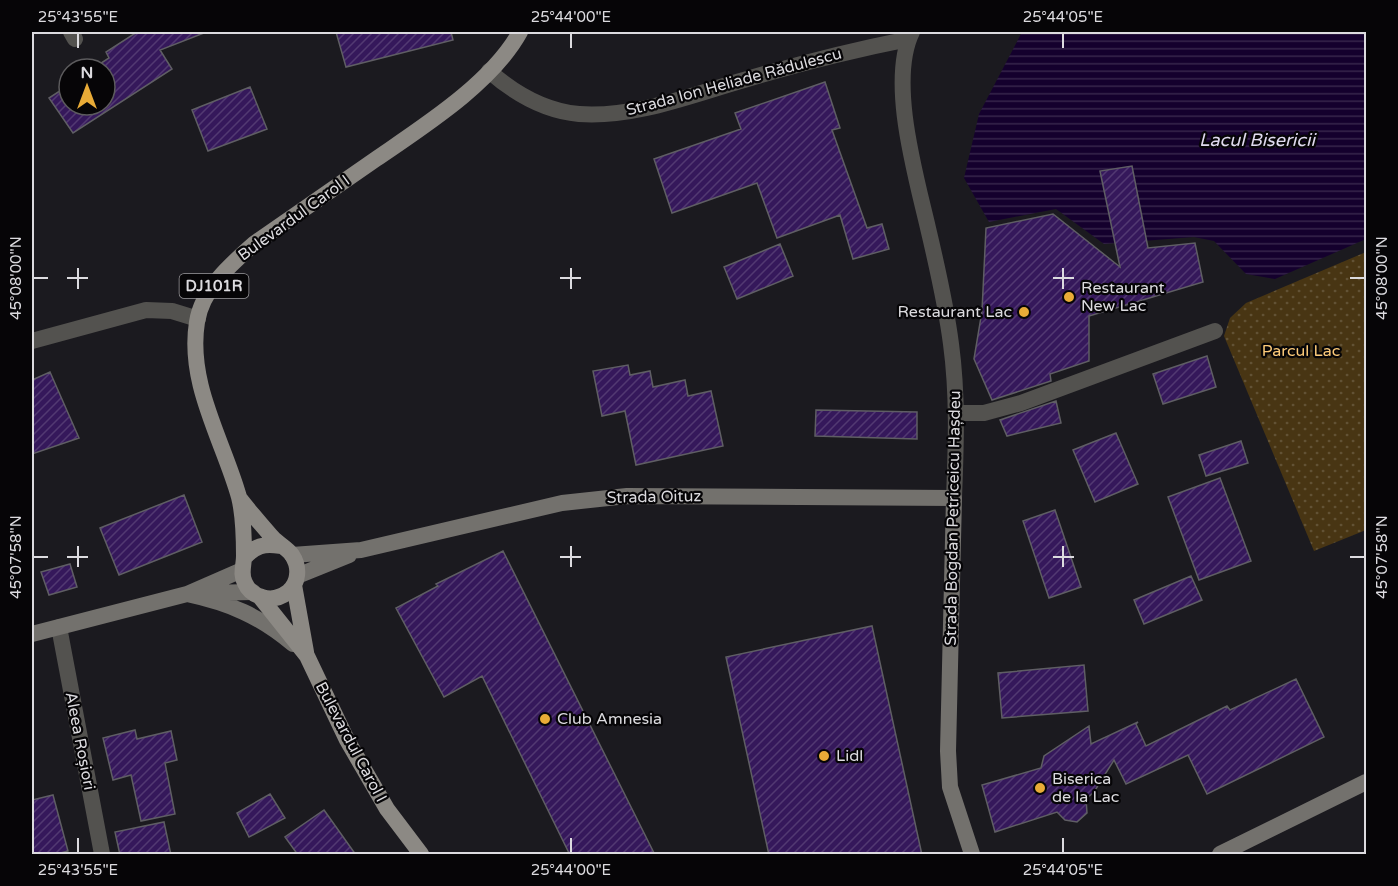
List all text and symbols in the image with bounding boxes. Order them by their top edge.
text: 25°43'55"E [38,8,118,26]
text: 25°44'00"E [531,8,611,26]
text: 25°44'05"E [1023,8,1103,26]
street label: Strada Ion Heliade Rădulescu [624,44,844,120]
north arrow [57,57,117,117]
text: N [81,63,93,83]
water label: Lacul Bisericii [1199,129,1317,151]
street label: Bulevardul Carol I [234,171,354,265]
text: 45°08'00"N [7,236,25,320]
text: 45°08'00"N [1373,236,1391,320]
road number: DJ101R [180,274,248,298]
place label: Restaurant New Lac [1081,278,1165,316]
marker: Restaurant New Lac [1062,290,1076,304]
place label: Restaurant Lac [897,302,1012,322]
marker: Restaurant Lac [1017,305,1031,319]
park label: Parcul Lac [1262,341,1340,361]
street label: Strada Bogdan Petriceicu Hașdeu [941,390,965,646]
street label: Strada Oituz [607,486,702,508]
text: 45°07'58"N [7,515,25,599]
text: 45°07'58"N [1373,515,1391,599]
street label: Bulevardul Carol I [311,678,391,806]
street label: Aleea Roșiori [61,690,99,792]
place label: Club Amnesia [557,709,662,729]
marker: Club Amnesia [538,712,552,726]
place label: Lidl [836,746,863,766]
marker: Lidl [817,749,831,763]
place label: Biserica de la Lac [1052,769,1119,807]
marker: Biserica de la Lac [1033,781,1047,795]
text: 25°43'55"E [38,861,118,879]
text: 25°44'00"E [531,861,611,879]
text: 25°44'05"E [1023,861,1103,879]

